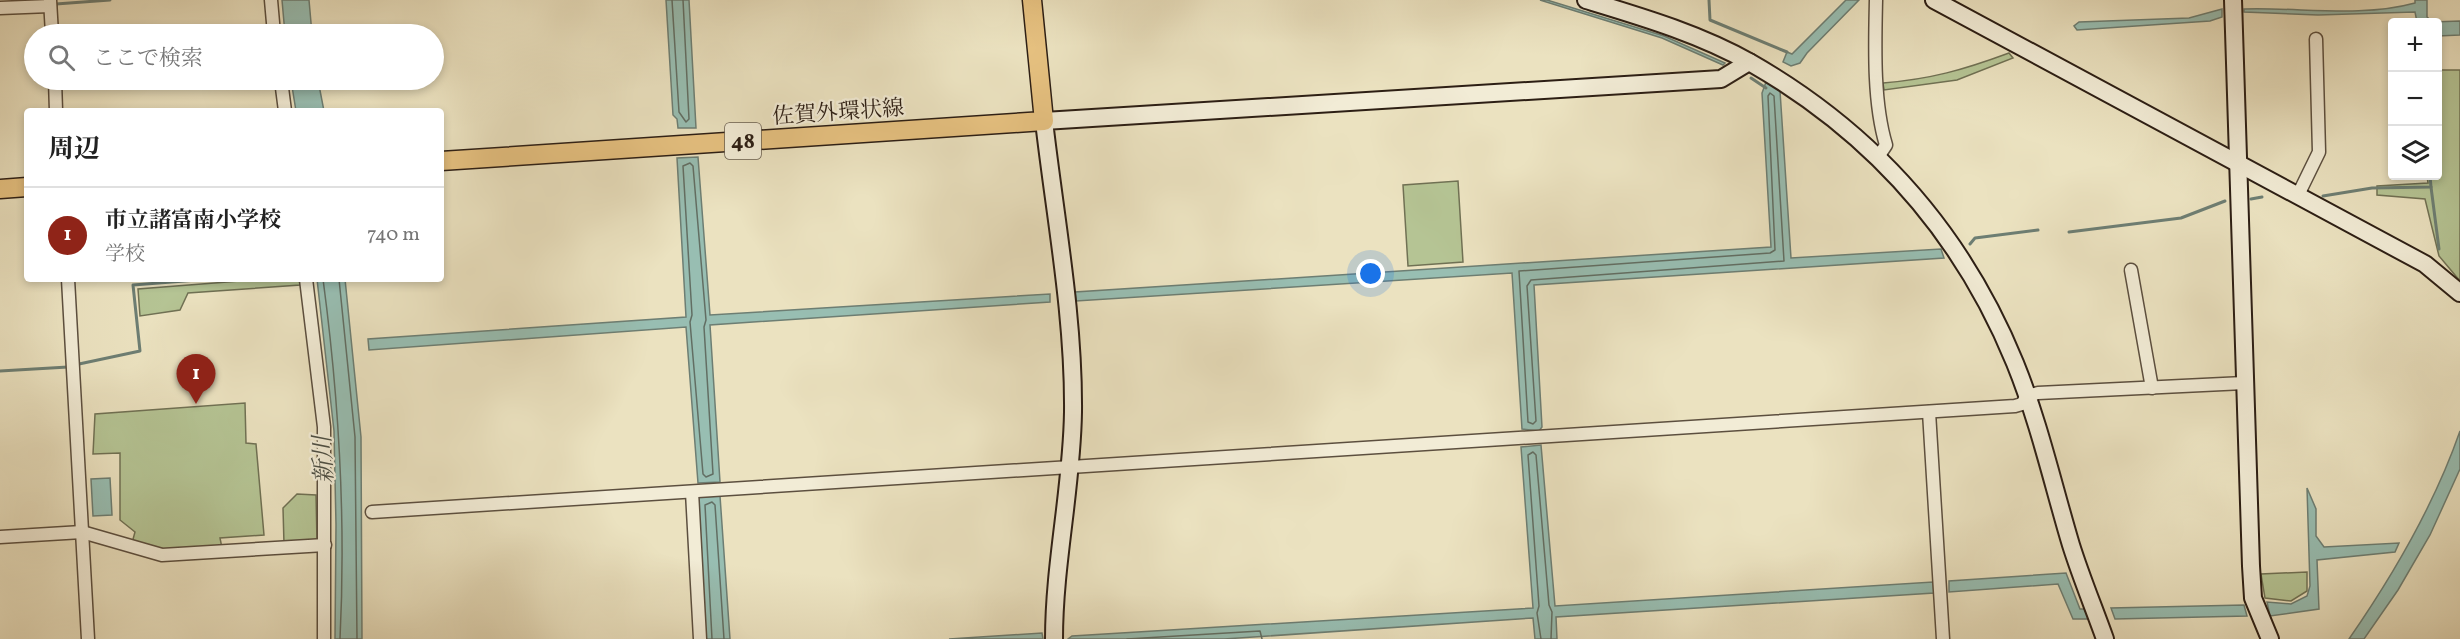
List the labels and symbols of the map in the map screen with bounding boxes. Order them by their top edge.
street label: 佐賀外環状線 [771,93,905,134]
road number: 48 [725,123,761,159]
your location [1356,259,1385,288]
pin: 1 [176,354,216,404]
water label: 新川 [307,432,343,485]

